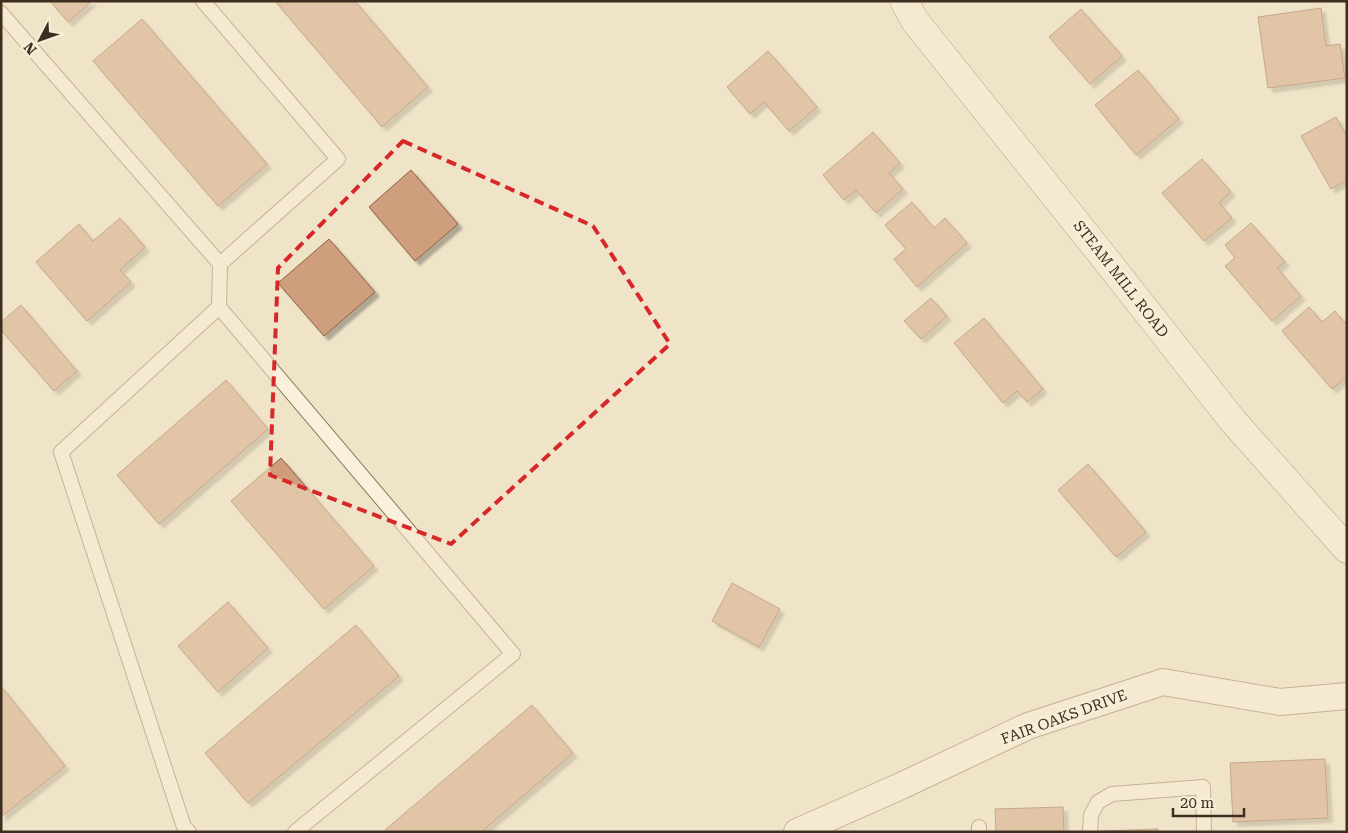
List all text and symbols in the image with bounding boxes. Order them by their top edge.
north arrow [15,15,65,65]
text: N [20,39,40,58]
street label: STEAM MILL ROAD [1070,217,1172,341]
street label: FAIR OAKS DRIVE [999,686,1129,748]
scale bar [1173,786,1244,818]
text: 20 m [1180,794,1215,812]

